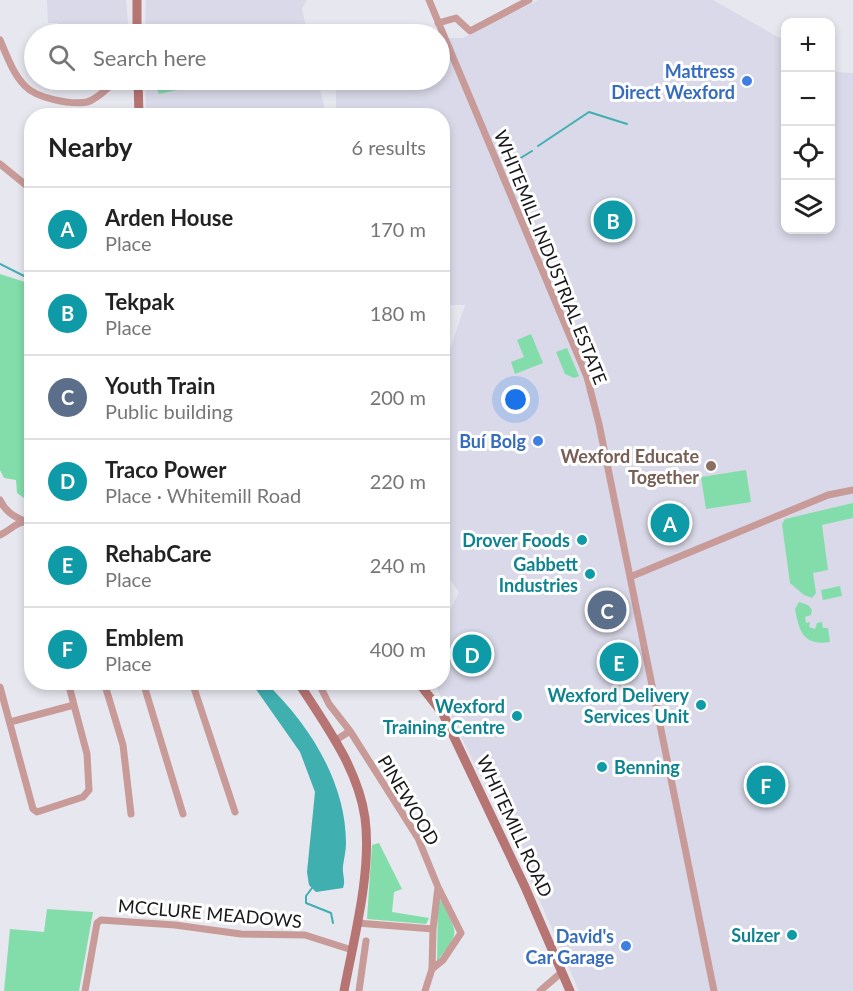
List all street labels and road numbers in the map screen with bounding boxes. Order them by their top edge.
street label: WHITEMILL INDUSTRIAL ESTATE [490,127,612,387]
street label: PINEWOOD [374,751,444,849]
street label: WHITEMILL ROAD [473,752,557,900]
street label: MCCLURE MEADOWS [117,894,303,932]

